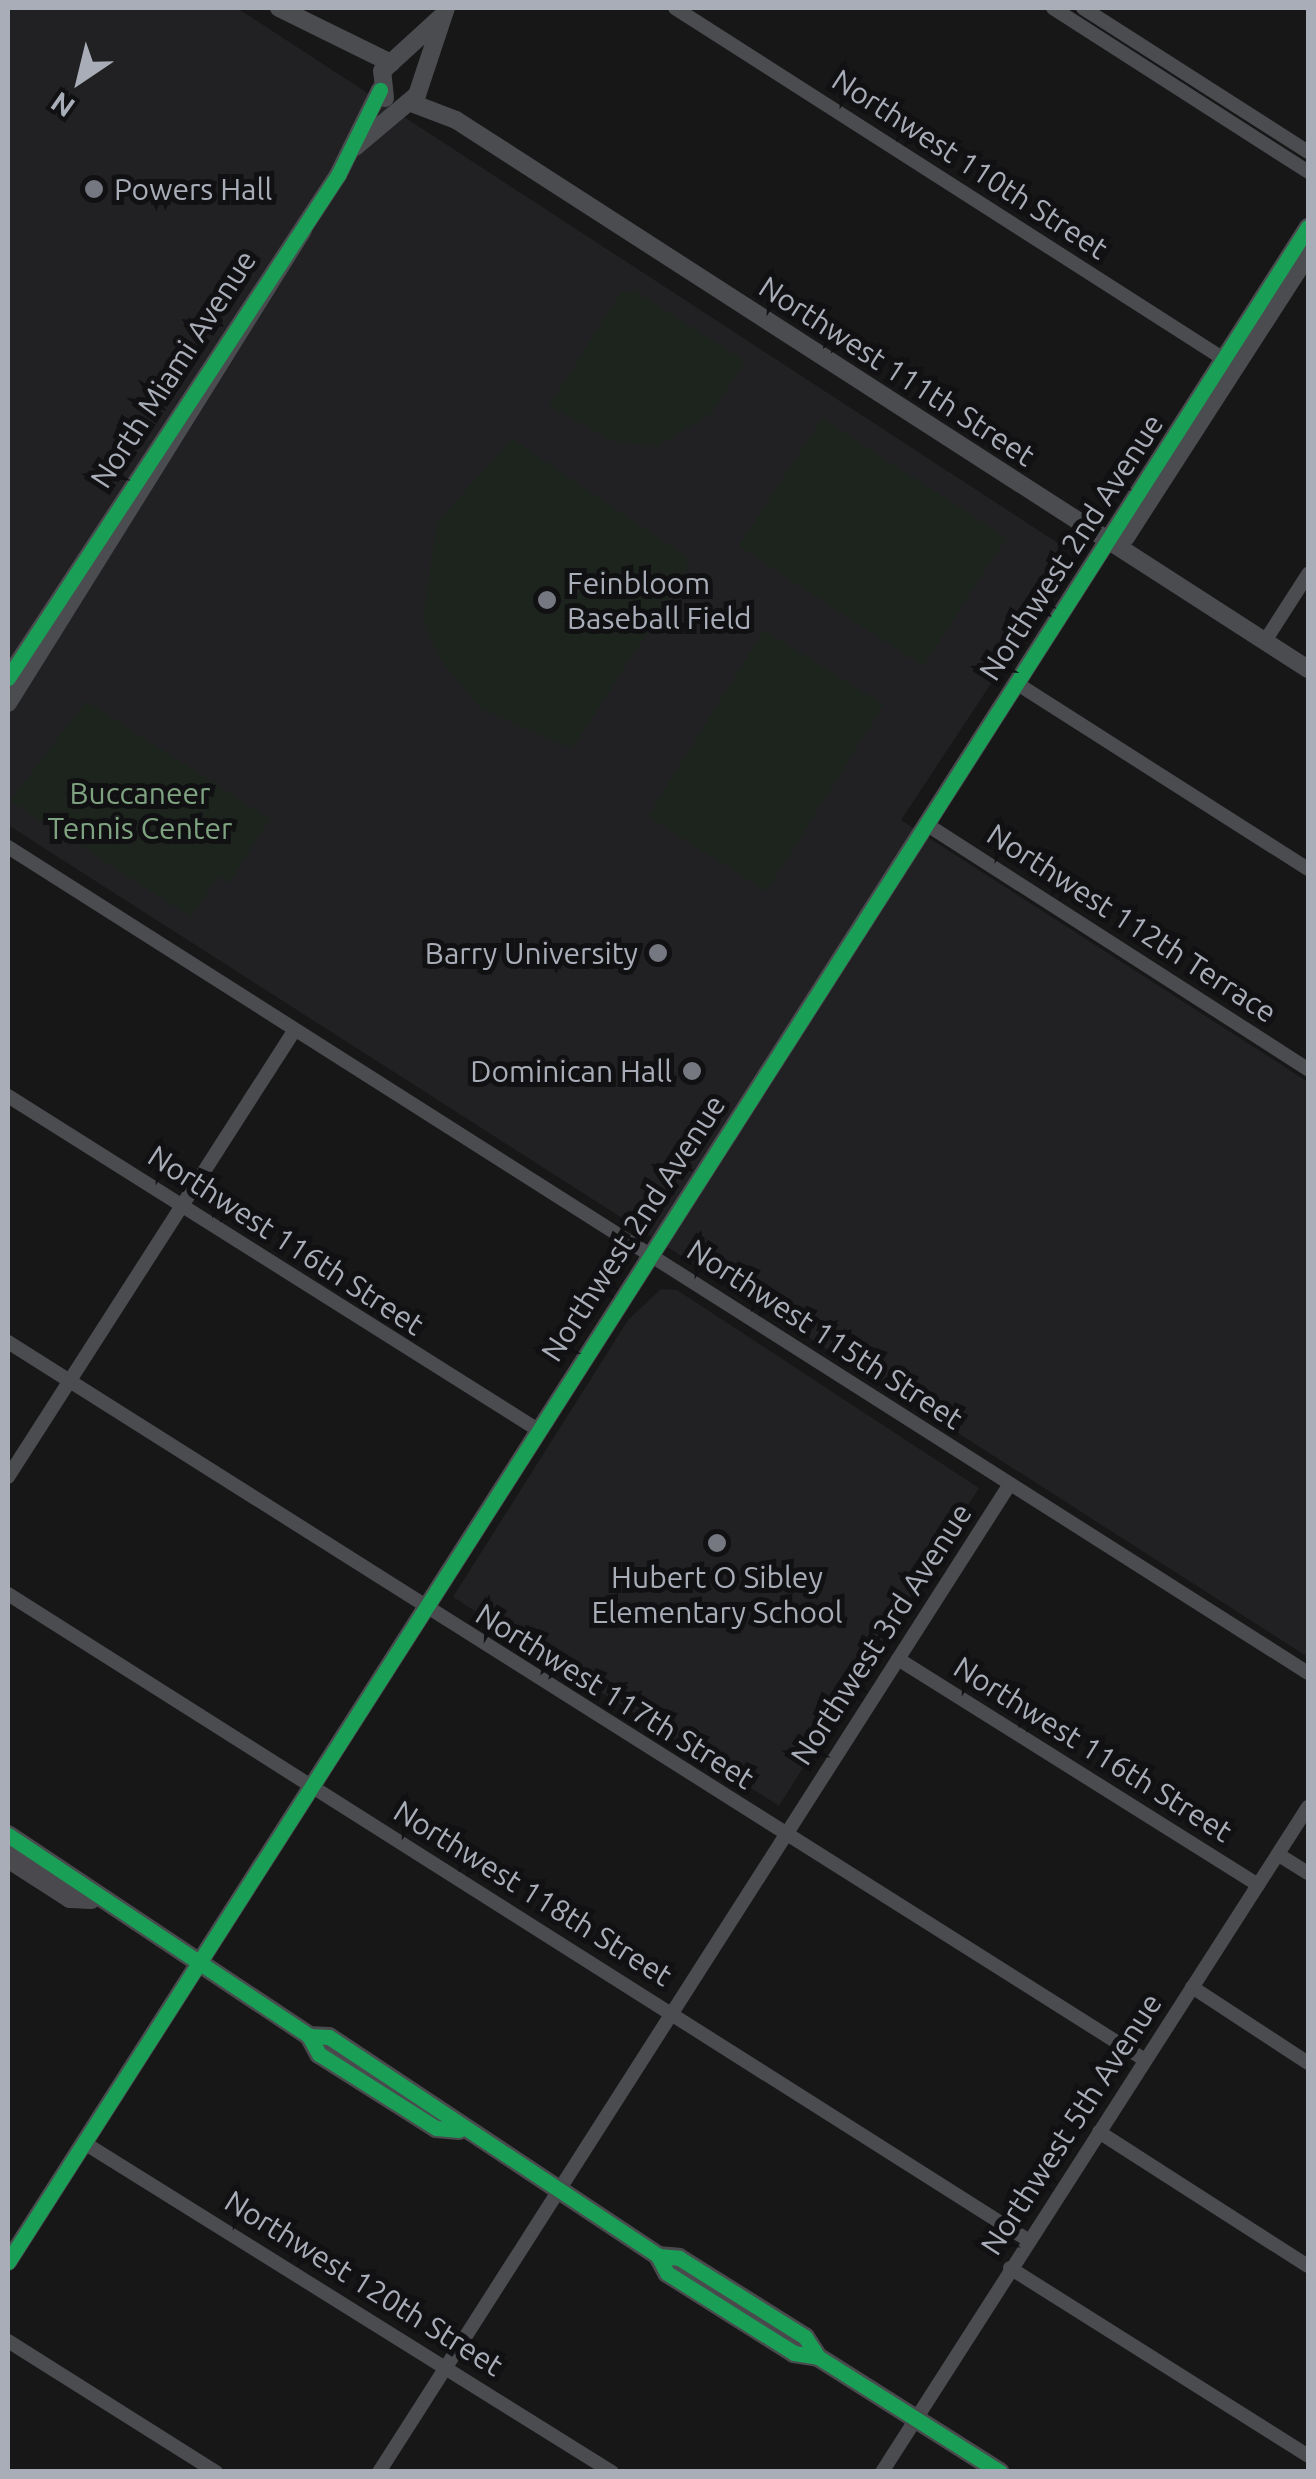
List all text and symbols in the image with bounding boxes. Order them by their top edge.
north arrow [30,30,130,130]
street label: Northwest 110th Street [826,61,1114,267]
text: N [45,86,80,124]
place label: Powers Hall [114,171,272,207]
marker: Powers Hall [83,178,105,200]
street label: North Miami Avenue [83,243,263,495]
street label: Northwest 111th Street [753,268,1041,474]
street label: Northwest 2nd Avenue [971,407,1171,687]
place label: Feinbloom Baseball Field [567,565,752,636]
marker: Feinbloom Baseball Field [536,589,558,611]
park label: Buccaneer Tennis Center [48,775,232,846]
street label: Northwest 112th Terrace [981,816,1283,1030]
place label: Barry University [425,935,638,971]
marker: Barry University [647,942,669,964]
place label: Dominican Hall [470,1053,672,1089]
marker: Dominican Hall [681,1060,703,1082]
street label: Northwest 2nd Avenue [533,1088,733,1368]
street label: Northwest 116th Street [142,1137,430,1343]
street label: Northwest 115th Street [681,1231,969,1437]
street label: Northwest 3rd Avenue [783,1497,979,1771]
marker: Hubert O Sibley Elementary School [706,1532,728,1554]
place label: Hubert O Sibley Elementary School [591,1559,843,1630]
street label: Northwest 117th Street [469,1596,761,1796]
street label: Northwest 116th Street [947,1649,1239,1849]
street label: Northwest 118th Street [387,1793,679,1993]
street label: Northwest 5th Avenue [973,1987,1169,2261]
street label: Northwest 120th Street [218,2183,510,2383]

